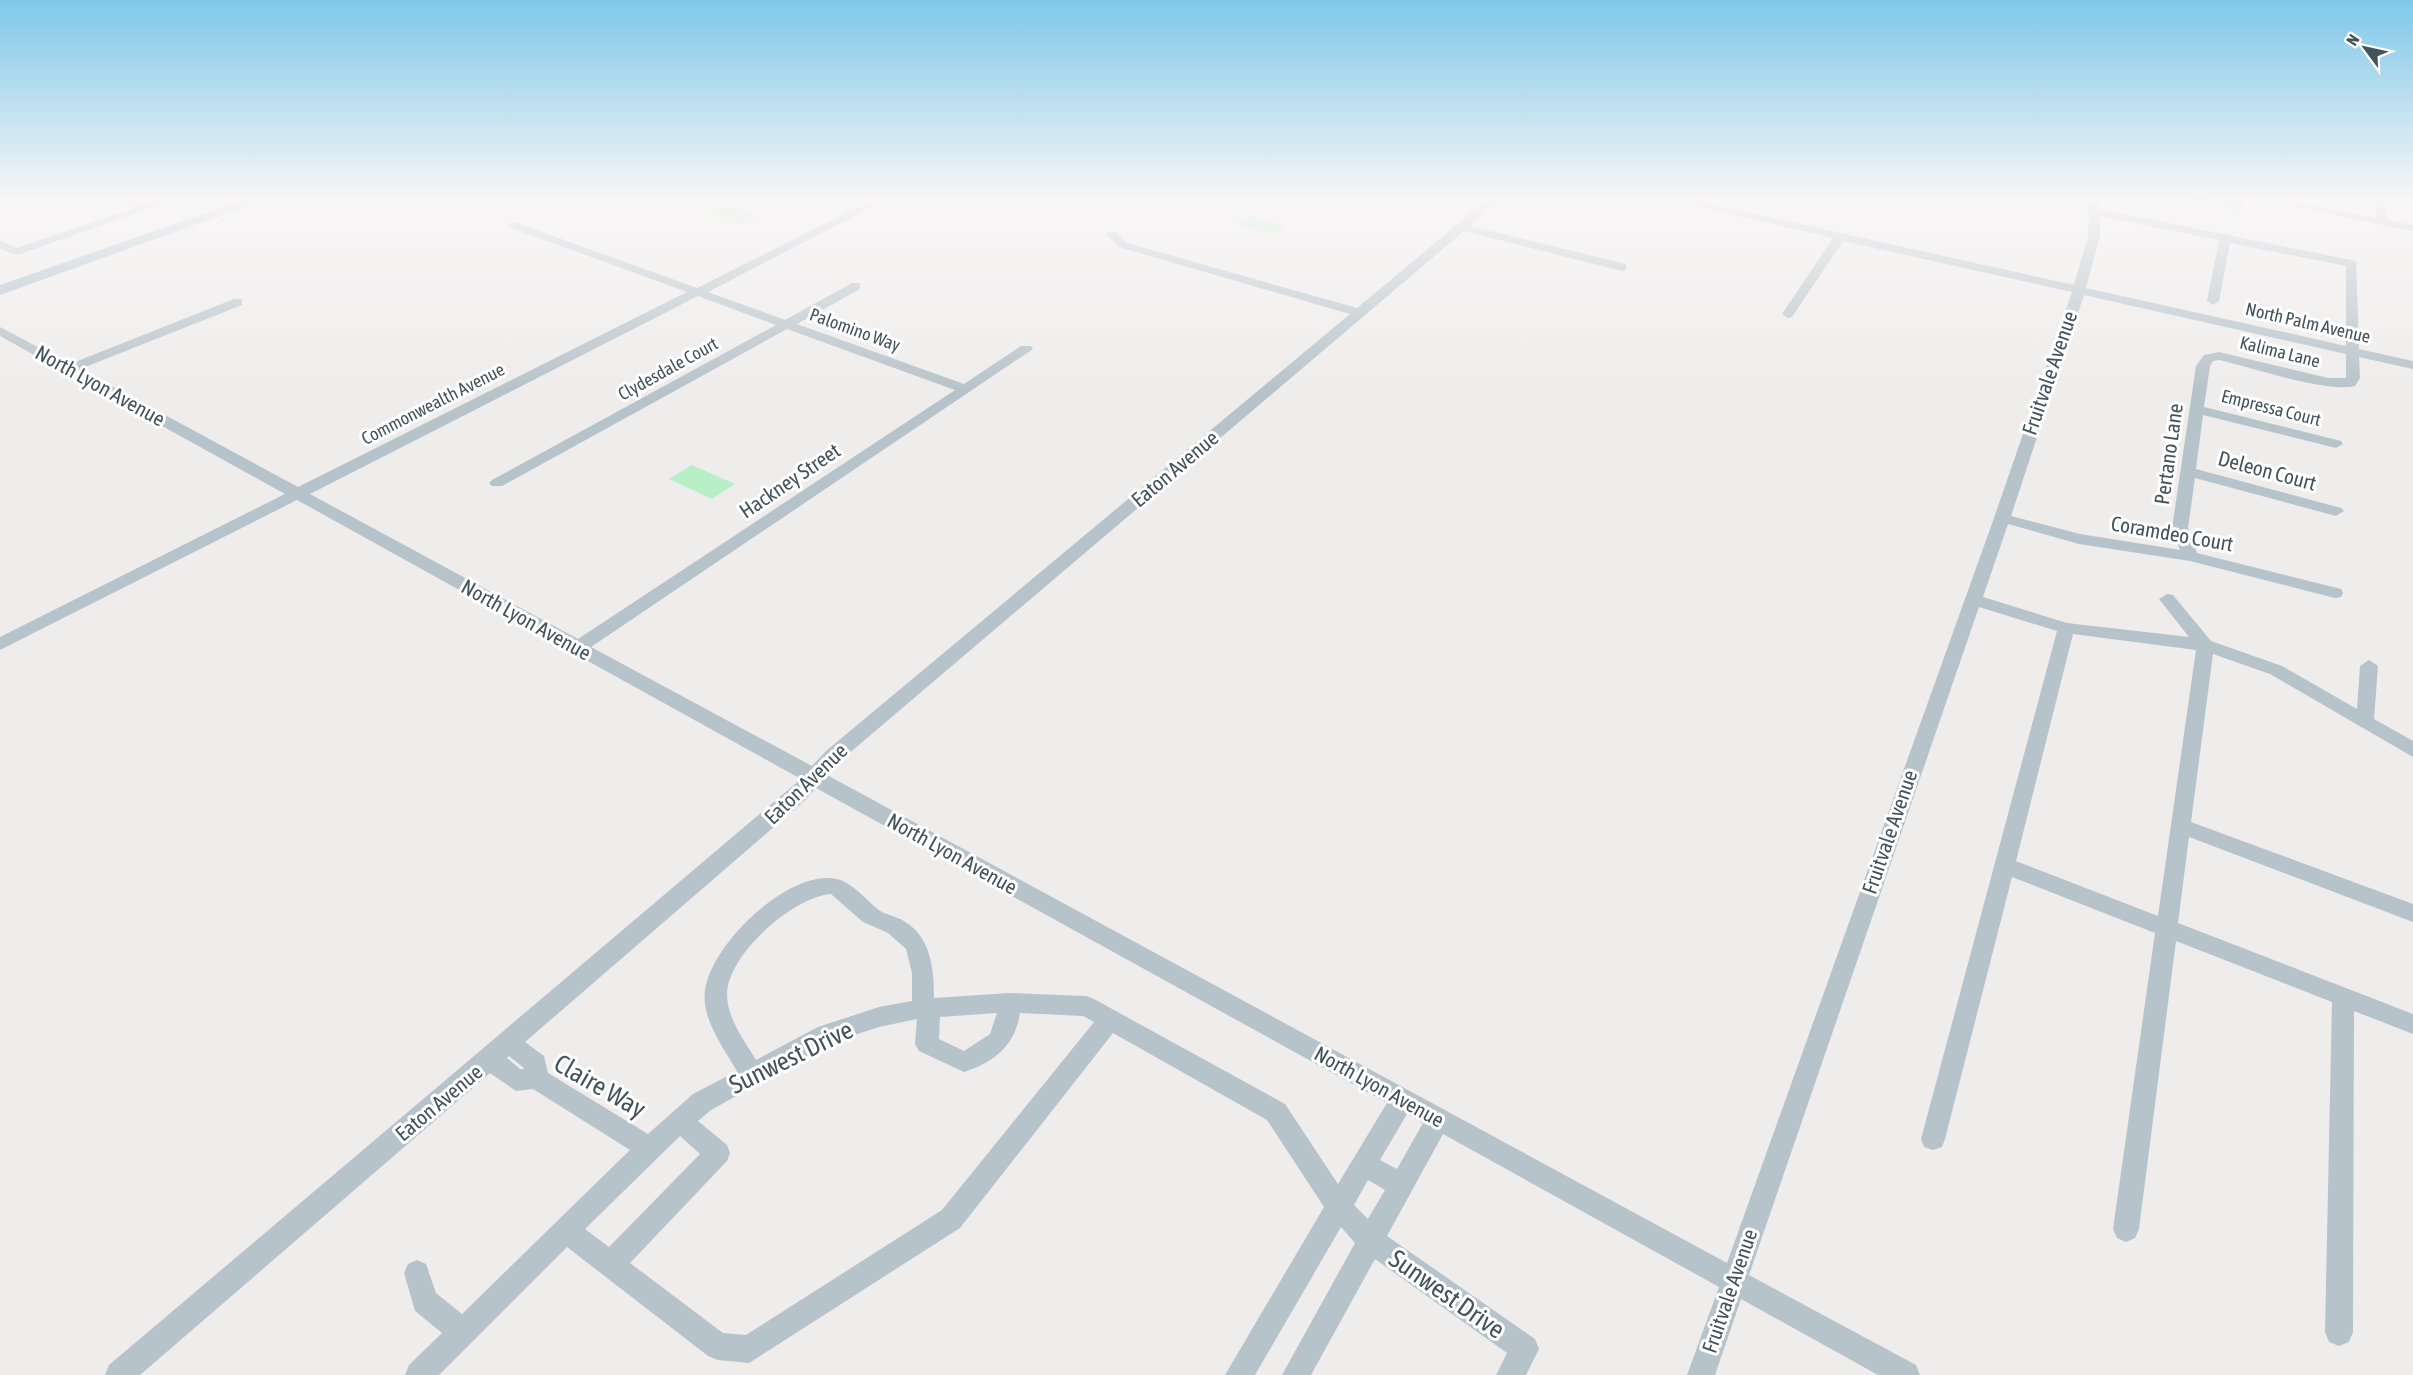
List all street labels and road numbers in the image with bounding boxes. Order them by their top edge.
street label: North Palm Avenue [2244,298,2373,347]
street label: Palomino Way [807,303,903,356]
street label: Fruitvale Avenue [2017,308,2081,438]
street label: Kalima Lane [2238,331,2322,372]
street label: Clydesdale Court [614,333,721,405]
street label: North Lyon Avenue [32,340,169,431]
street label: Commonwealth Avenue [358,358,508,449]
street label: Empressa Court [2219,385,2323,430]
street label: Pertano Lane [2149,402,2187,506]
street label: Eaton Avenue [1126,425,1223,511]
street label: Hackney Street [735,438,844,523]
street label: Deleon Court [2216,445,2319,495]
street label: Coramdeo Court [2109,510,2235,556]
street label: North Lyon Avenue [458,574,595,665]
street label: Eaton Avenue [759,738,852,829]
street label: Fruitvale Avenue [1857,767,1921,897]
street label: North Lyon Avenue [884,808,1021,899]
street label: Sunwest Drive [724,1014,858,1100]
street label: North Lyon Avenue [1311,1041,1448,1132]
street label: Claire Way [549,1048,651,1124]
street label: Eaton Avenue [390,1059,487,1145]
street label: Fruitvale Avenue [1697,1226,1761,1356]
street label: Sunwest Drive [1384,1243,1510,1345]

